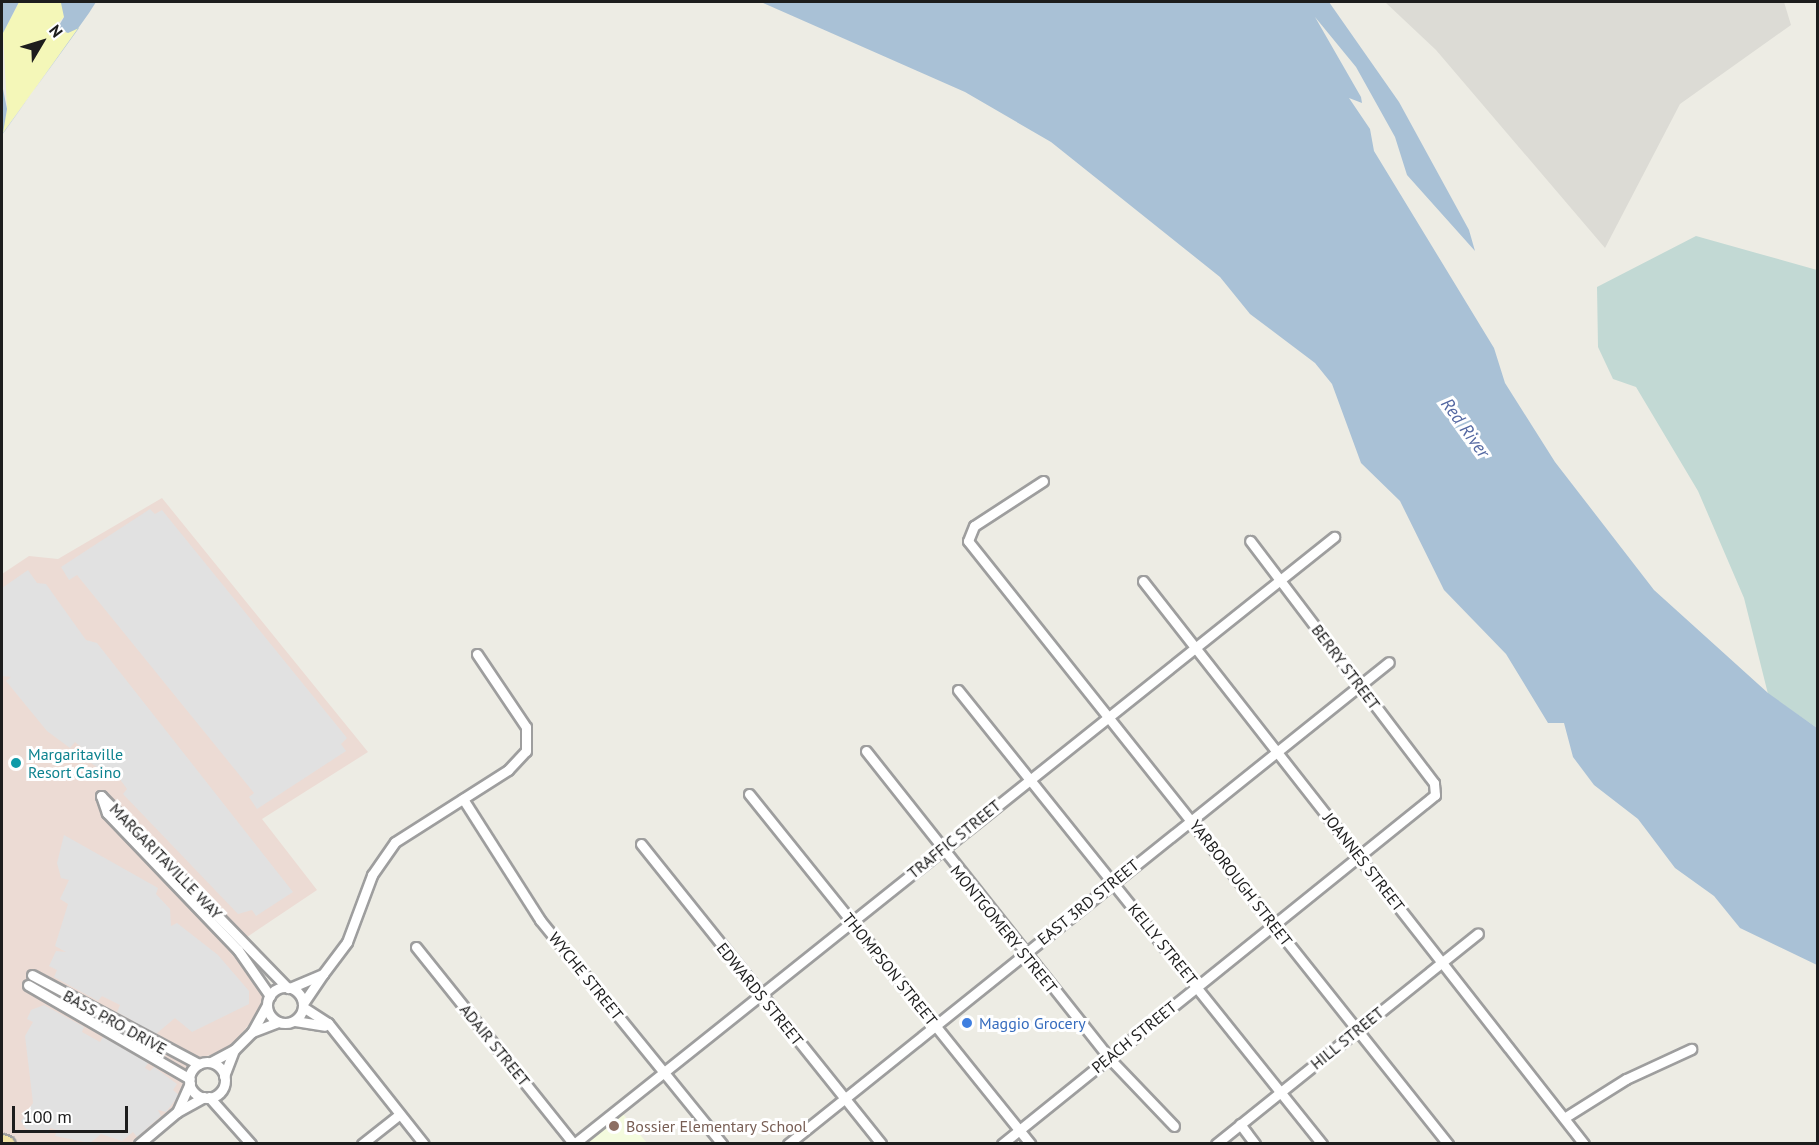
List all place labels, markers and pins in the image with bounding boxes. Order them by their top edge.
place label: Margaritaville Resort Casino [28,744,123,782]
marker: Margaritaville Resort Casino [9,756,23,770]
place label: Maggio Grocery [979,1013,1086,1033]
marker: Maggio Grocery [960,1016,974,1030]
place label: Bossier Elementary School [626,1116,808,1136]
marker: Bossier Elementary School [607,1119,621,1133]

